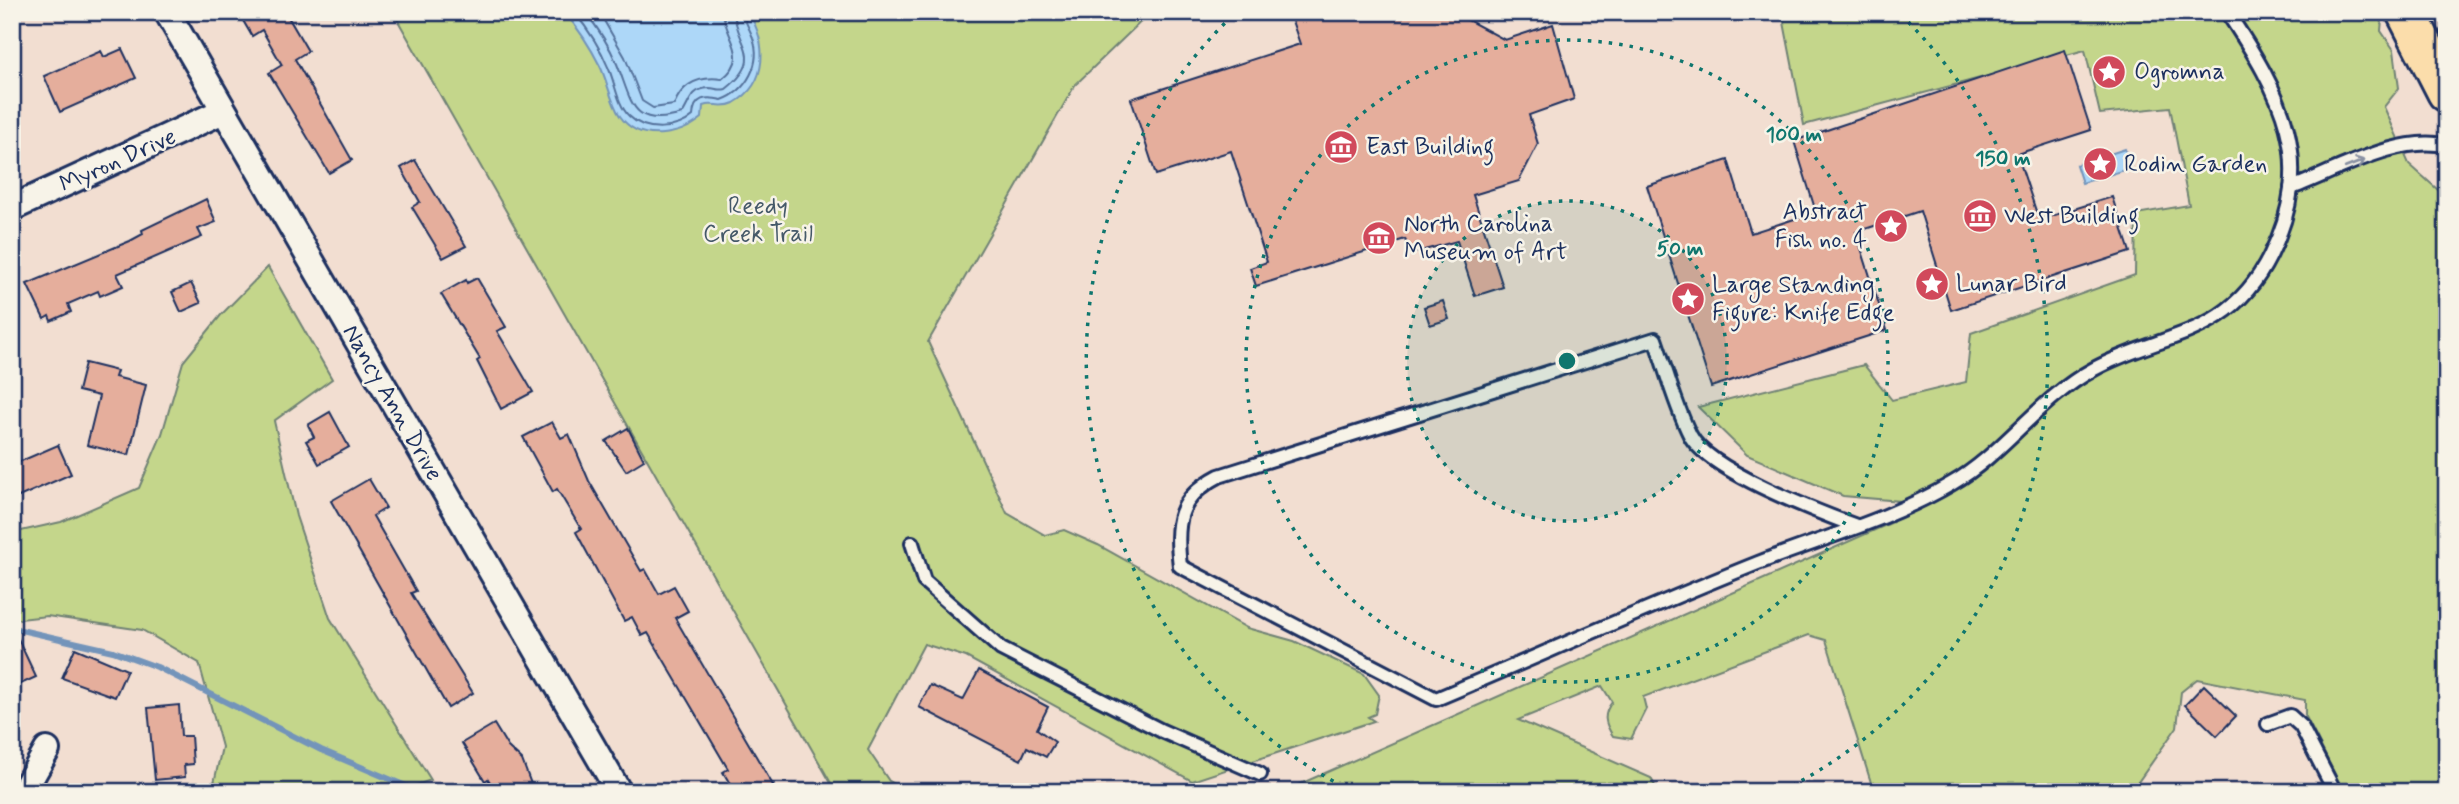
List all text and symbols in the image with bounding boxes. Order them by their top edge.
place icon: Ogromna [2090,53,2128,91]
place label: Ogromna [2134,57,2225,88]
street label: Myron Drive [55,121,181,201]
text: 100 m [1766,121,1822,149]
museum icon: East Building [1322,128,1360,166]
place label: East Building [1366,132,1494,166]
text: 150 m [1975,145,2031,173]
place icon: Rodin Garden [2081,145,2119,183]
place label: Rodin Garden [2124,149,2267,180]
one-way arrow [2344,156,2365,169]
park label: Reedy Creek Trail [703,191,813,250]
place label: Abstract Fish no. 4 [1775,197,1867,256]
museum icon: West Building [1961,197,1999,235]
place label: West Building [2004,201,2139,235]
place icon: Abstract Fish no. 4 [1872,207,1910,245]
place label: North Carolina Museum of Art [1404,209,1567,268]
museum icon: North Carolina Museum of Art [1360,219,1398,257]
text: 50 m [1657,235,1704,263]
place icon: Lunar Bird [1913,265,1951,303]
place label: Lunar Bird [1956,269,2067,300]
place label: Large Standing Figure: Knife Edge [1712,270,1895,332]
place icon: Large Standing Figure: Knife Edge [1669,280,1707,318]
street label: Nancy Ann Drive [335,319,449,487]
centre of rings [1555,349,1579,373]

